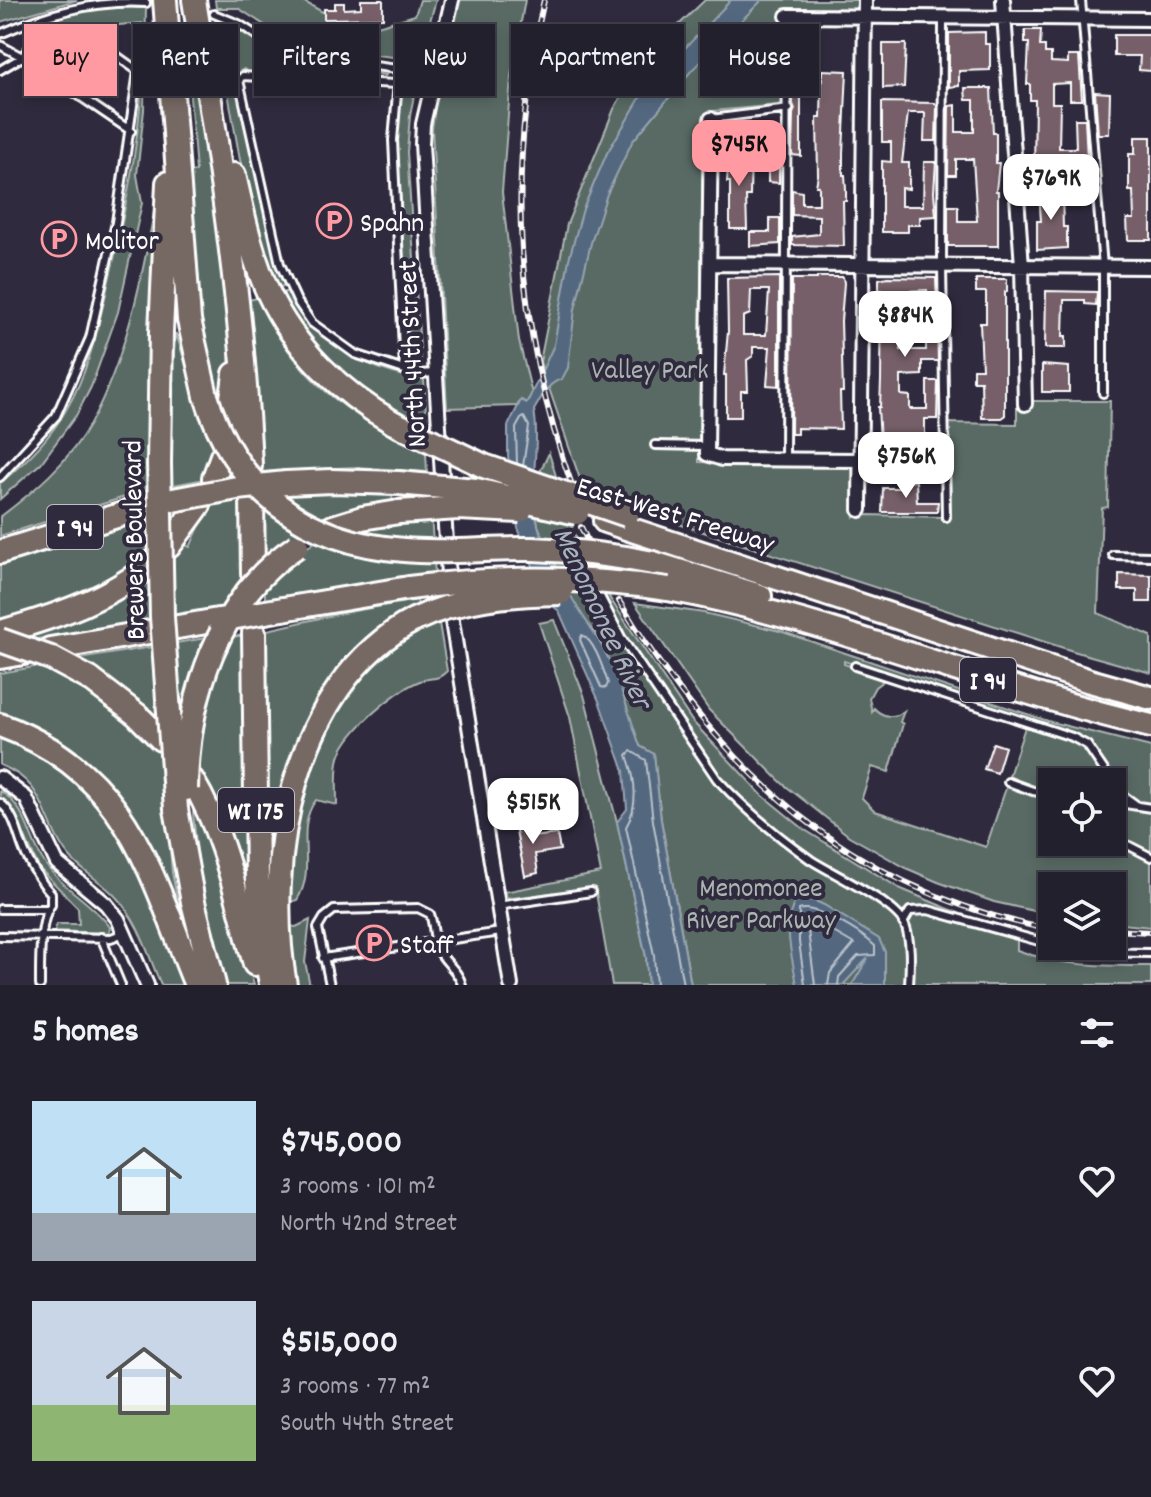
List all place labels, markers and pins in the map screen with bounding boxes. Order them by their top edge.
pin: $745K [683,120,795,188]
pin: $769K [995,154,1107,222]
parking icon: Spahn [315,202,353,240]
place label: Spahn [360,206,424,246]
parking icon: Molitor [40,220,78,258]
place label: Molitor [85,224,159,264]
pin: $884K [849,291,961,359]
pin: $756K [850,432,962,500]
pin: $515K [477,778,589,846]
parking icon: Staff [355,924,393,962]
place label: Staff [400,928,455,968]

